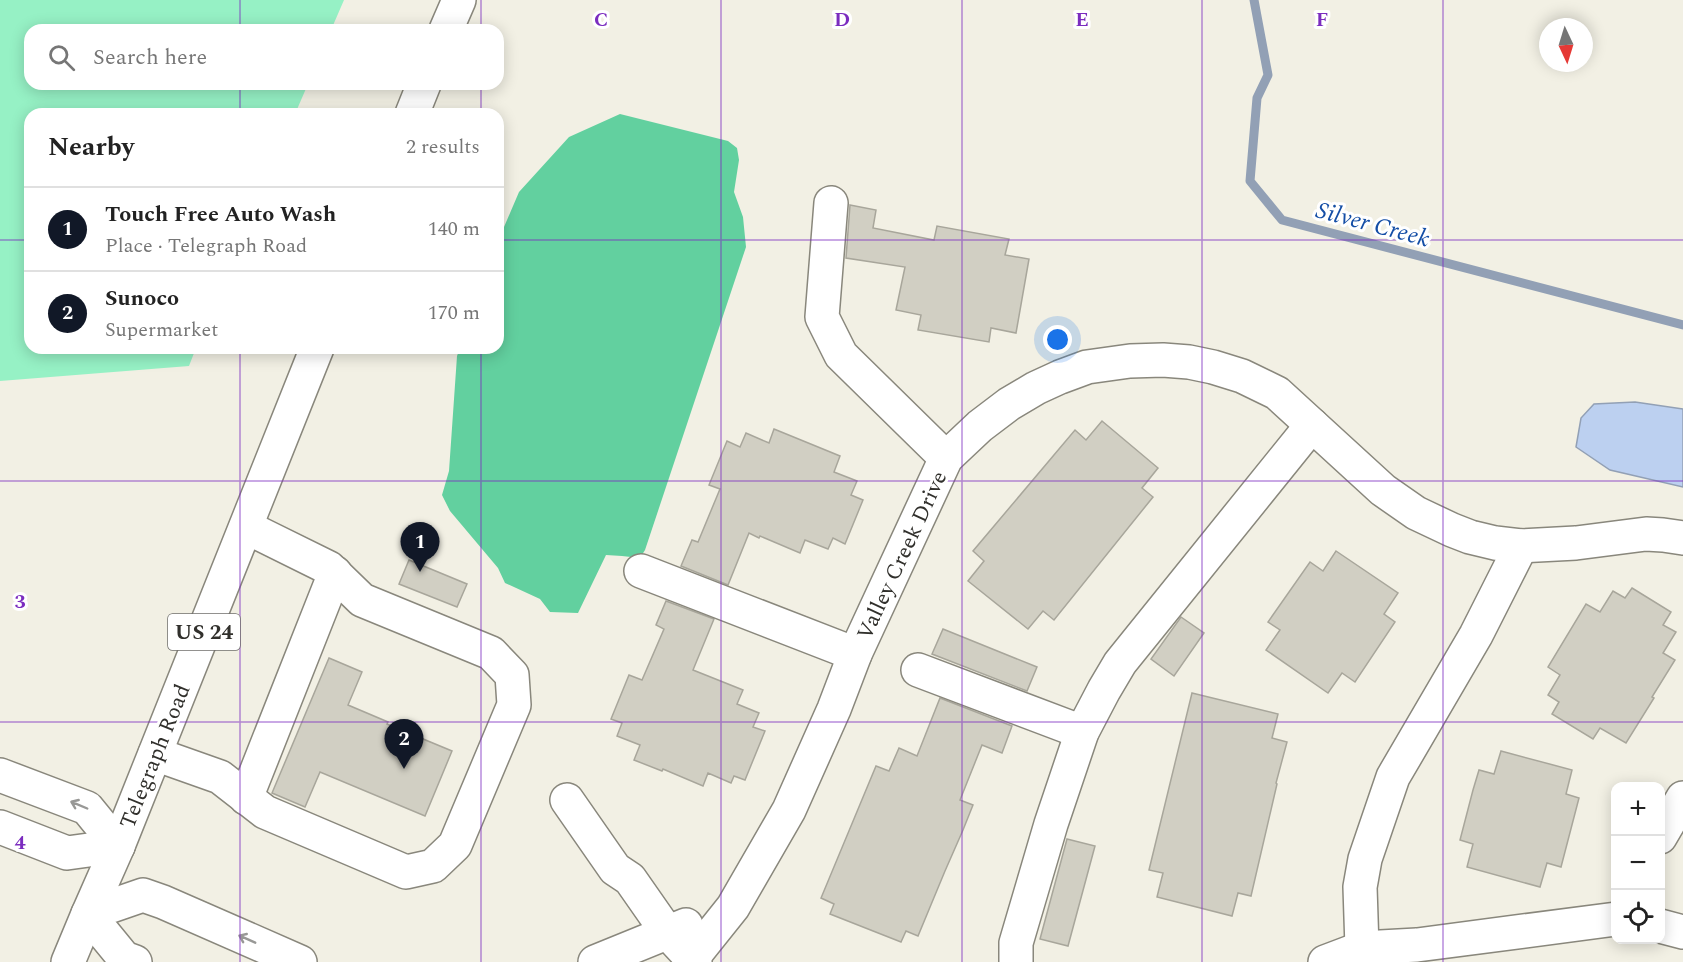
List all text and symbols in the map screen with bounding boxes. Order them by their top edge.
text: C [594,5,608,35]
text: D [834,5,850,35]
text: E [1075,5,1089,35]
text: F [1316,5,1328,35]
north arrow [1539,18,1593,72]
search box [24,24,504,90]
icon: search [45,41,78,74]
text: Search here [93,41,207,74]
text: Nearby [48,127,134,167]
text: 2 results [406,132,480,162]
water label: Silver Creek [1312,193,1434,257]
text: Touch Free Auto Wash [105,198,336,231]
text: 1 [62,214,73,244]
text: 140 m [428,214,480,244]
text: Place · Telegraph Road [105,231,307,261]
text: Sunoco [105,282,179,315]
text: 2 [62,298,73,328]
text: 170 m [428,298,480,328]
text: Supermarket [105,315,218,345]
your location [1043,325,1072,354]
street label: Valley Creek Drive [849,466,956,646]
pin: 1 [400,522,440,572]
text: 3 [14,587,26,617]
road number: US 24 [168,614,240,650]
street label: Telegraph Road [111,679,199,834]
pin: 2 [384,720,424,769]
map controls [1611,782,1665,944]
button: + [1611,782,1665,836]
one-way arrow [70,799,88,810]
text: 4 [14,828,26,858]
button: − [1611,836,1665,890]
button: locate [1611,890,1665,944]
one-way arrow [238,932,256,944]

